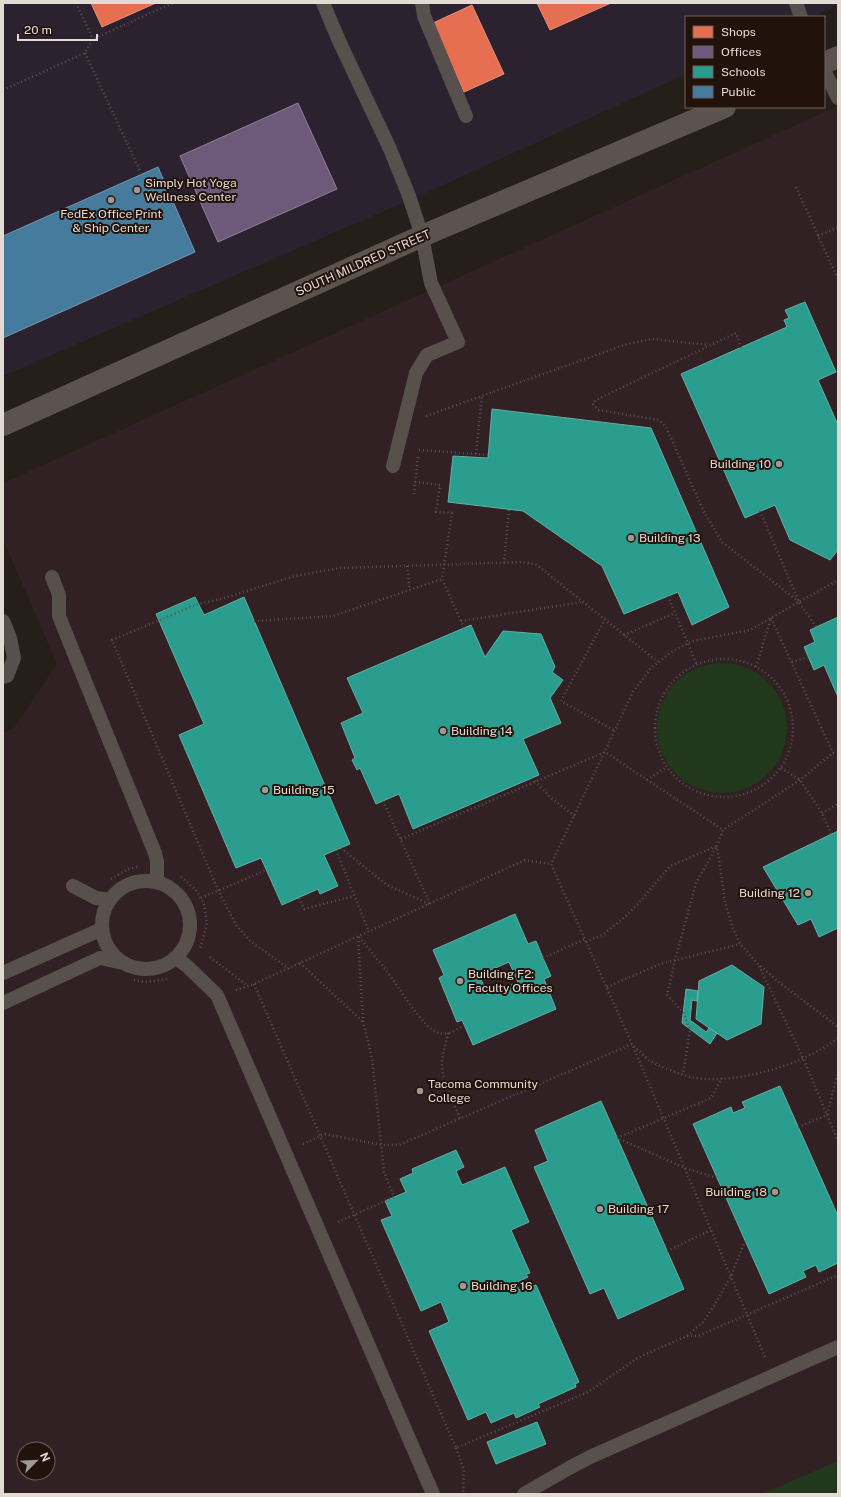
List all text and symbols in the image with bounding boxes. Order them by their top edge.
scale bar [18,16,97,42]
legend [685,16,825,108]
text: 20 m [24,23,52,37]
text: Shops [721,25,756,39]
text: Offices [721,45,761,59]
text: Schools [721,65,766,79]
text: Public [721,85,756,99]
place label: Simply Hot Yoga Wellness Center [145,176,237,204]
marker: Simply Hot Yoga Wellness Center [132,185,142,195]
marker: FedEx Office Print & Ship Center [106,195,116,205]
place label: FedEx Office Print & Ship Center [60,207,162,235]
street label: SOUTH MILDRED STREET [294,227,432,299]
place label: Building 10 [710,457,771,471]
marker: Building 10 [774,459,784,469]
place label: Building 13 [639,531,701,545]
marker: Building 13 [626,533,636,543]
place label: Building 14 [451,724,513,738]
marker: Building 14 [438,726,448,736]
place label: Building 15 [273,783,335,797]
marker: Building 15 [260,785,270,795]
place label: Building 12 [739,886,800,900]
marker: Building 12 [803,888,813,898]
place label: Building F2: Faculty Offices [468,967,553,995]
marker: Building F2: Faculty Offices [455,976,465,986]
place label: Tacoma Community College [428,1077,539,1105]
marker: Tacoma Community College [415,1086,425,1096]
place label: Building 18 [705,1185,767,1199]
marker: Building 18 [770,1187,780,1197]
place label: Building 17 [608,1202,669,1216]
marker: Building 17 [595,1204,605,1214]
place label: Building 16 [471,1279,532,1293]
marker: Building 16 [458,1281,468,1291]
north arrow [16,1441,56,1481]
text: N [38,1451,52,1463]

